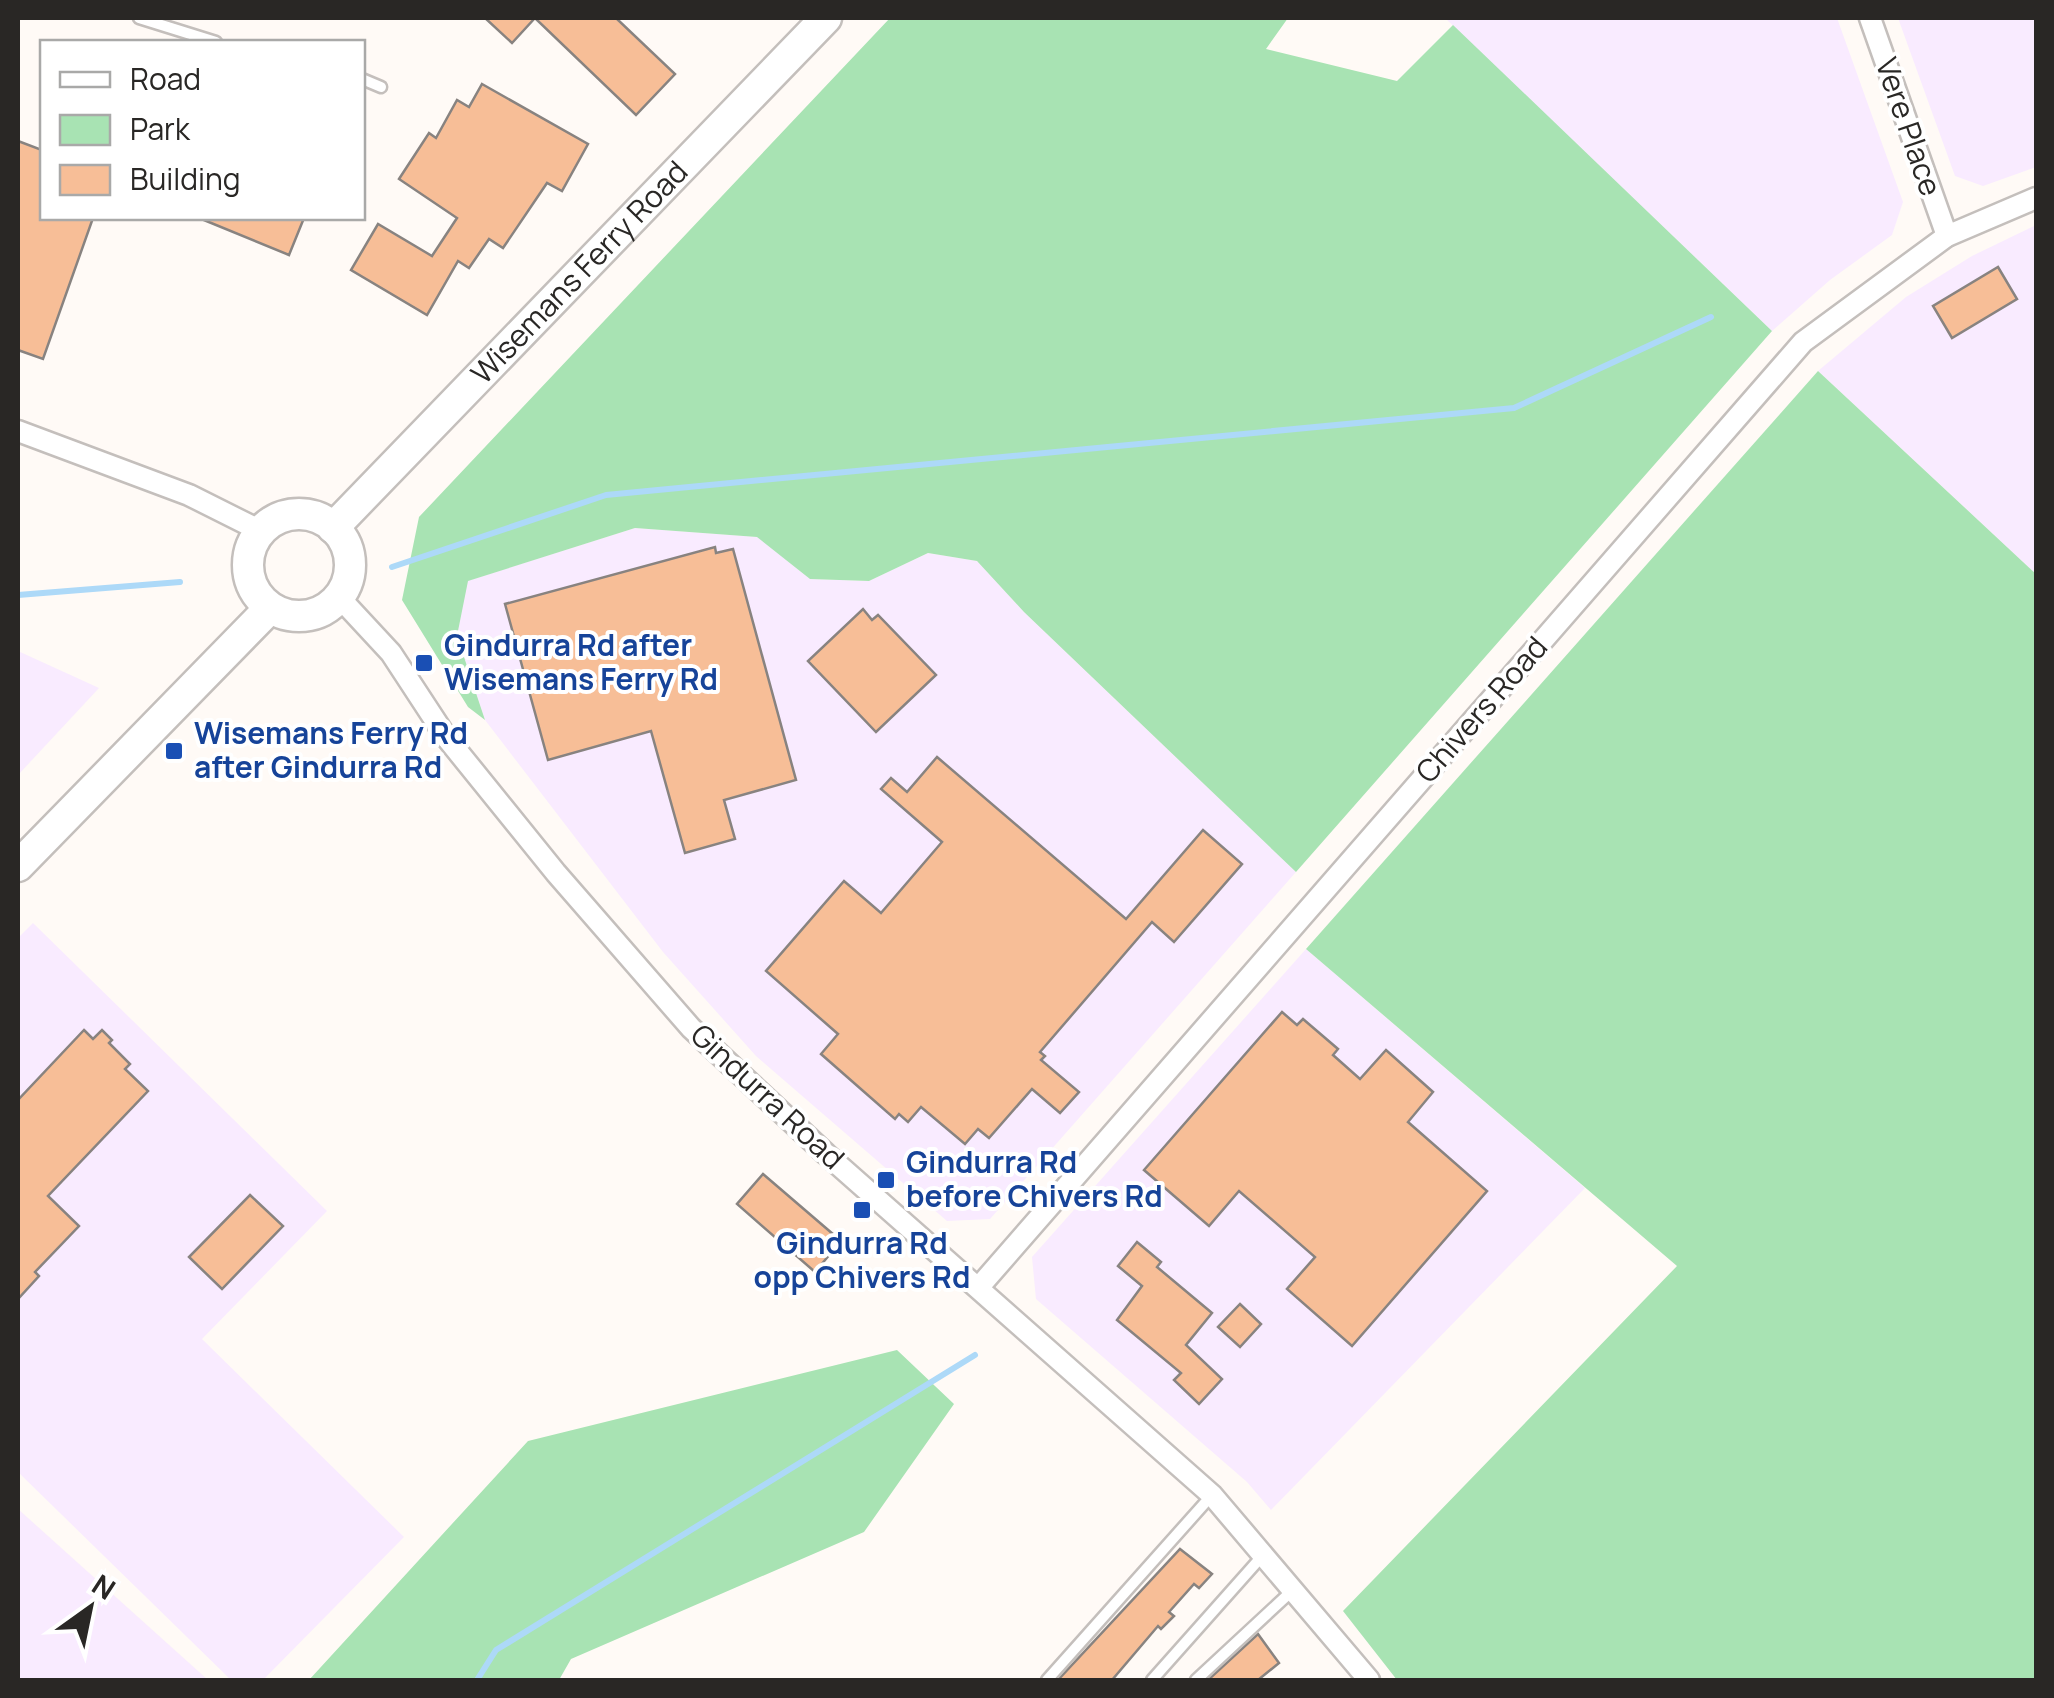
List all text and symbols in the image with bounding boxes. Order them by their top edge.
legend [40,40,365,220]
street label: Vere Place [1867,52,1952,201]
text: Road [130,58,201,99]
text: Park [130,108,191,149]
street label: Wisemans Ferry Road [461,151,696,392]
text: Building [130,158,241,199]
place label: Gindurra Rd after Wisemans Ferry Rd [444,624,718,699]
street label: Chivers Road [1406,627,1556,791]
marker: Gindurra Rd after Wisemans Ferry Rd [413,652,435,674]
place label: Wisemans Ferry Rd after Gindurra Rd [194,712,468,787]
marker: Wisemans Ferry Rd after Gindurra Rd [163,740,185,762]
street label: Gindurra Road [682,1014,854,1178]
place label: Gindurra Rd before Chivers Rd [906,1141,1163,1216]
marker: Gindurra Rd before Chivers Rd [875,1169,897,1191]
marker: Gindurra Rd opp Chivers Rd [851,1199,873,1221]
place label: Gindurra Rd opp Chivers Rd [754,1222,970,1297]
north arrow [40,1558,140,1658]
text: N [85,1565,123,1608]

